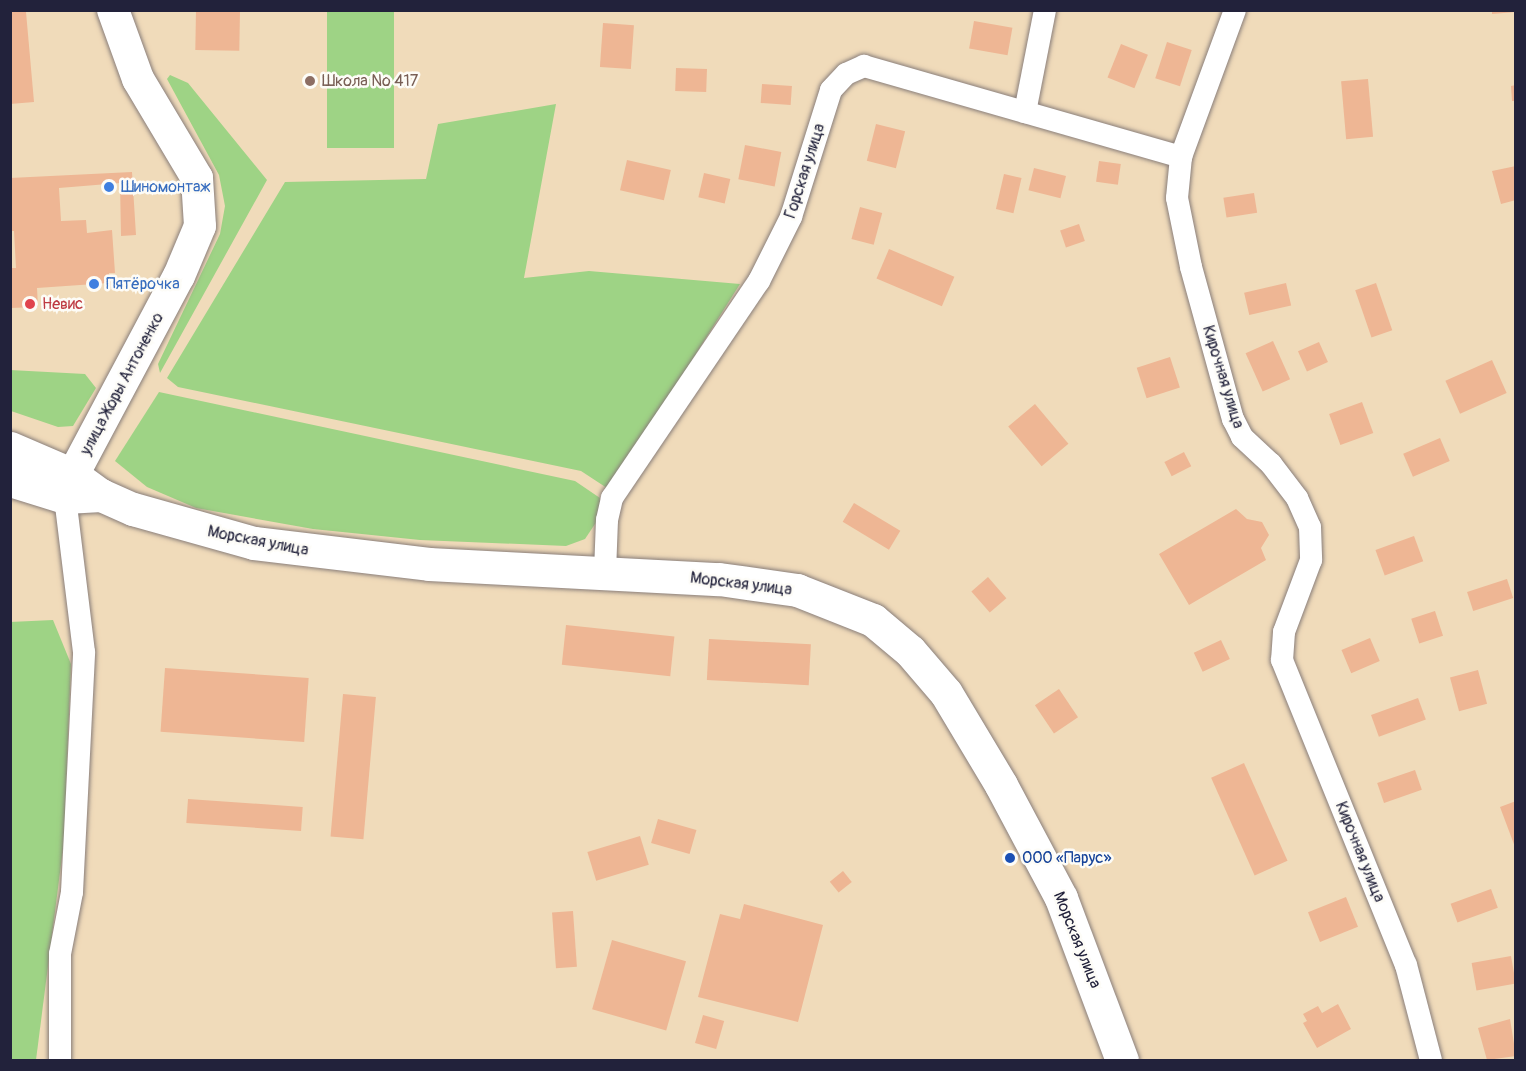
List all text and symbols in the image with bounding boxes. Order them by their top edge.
place label: Школа № 417 [322,71,418,91]
marker: Школа № 417 [303,74,317,88]
street label: Горская улица [781,121,829,221]
place label: Шиномонтаж [121,177,211,197]
marker: Шиномонтаж [102,180,116,194]
place label: Пятёрочка [106,274,180,294]
marker: Пятёрочка [87,277,101,291]
place label: Невис [42,294,83,314]
marker: Невис [23,297,37,311]
street label: улица Жоры Антоненко [76,310,168,458]
street label: Кирочная улица [1198,323,1248,431]
street label: Морская улица [206,522,310,560]
street label: Морская улица [689,568,793,600]
street label: Кирочная улица [1331,799,1389,905]
place label: ООО «Парус» [1022,848,1112,868]
marker: ООО «Парус» [1003,851,1017,865]
street label: Морская улица [1049,889,1105,991]

